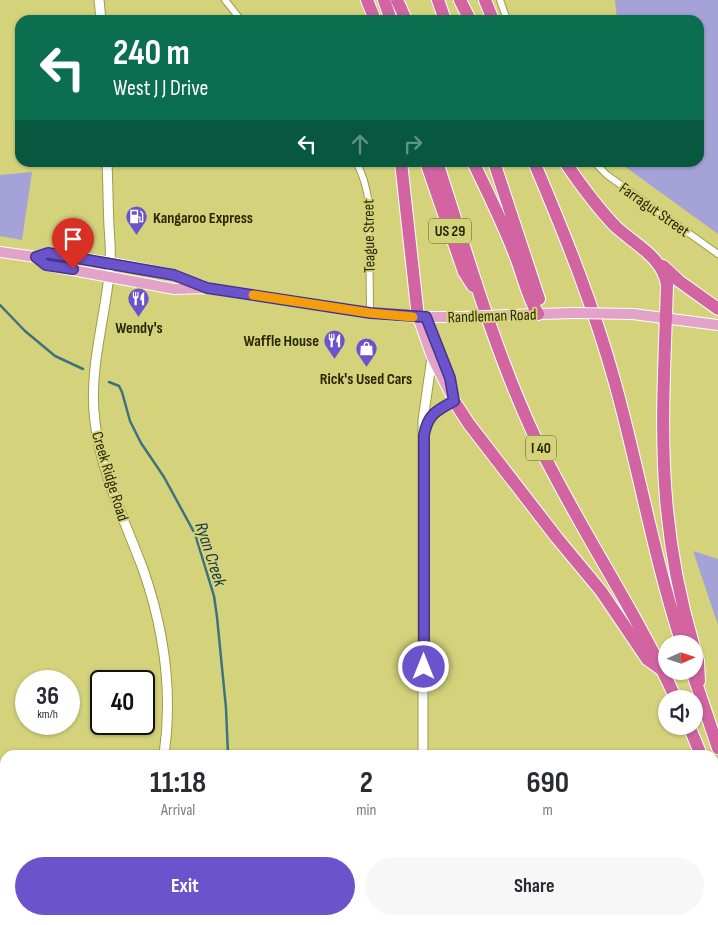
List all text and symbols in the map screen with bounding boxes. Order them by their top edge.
text: 240 m [113,32,190,75]
icon: left [30,35,95,100]
text: West J J Drive [113,75,208,102]
icon: left [293,130,321,158]
icon: ahead [346,130,374,158]
icon: right [399,130,427,158]
street label: Farragut Street [615,179,693,241]
street label: Teague Street [359,199,380,273]
fuel station icon: Kangaroo Express [125,205,149,236]
place label: Kangaroo Express [153,209,253,228]
pin [52,218,94,269]
road number: US 29 [429,218,471,244]
icon: arrive [59,225,87,253]
restaurant icon: Wendy's [127,286,151,317]
street label: Randleman Road [447,305,537,328]
place label: Wendy's [115,319,163,338]
restaurant icon: Waffle House [323,328,347,359]
place label: Waffle House [244,332,319,351]
shop icon: Rick's Used Cars [354,337,378,368]
place label: Rick's Used Cars [320,370,412,389]
street label: Creek Ridge Road [87,429,132,523]
road number: I 40 [526,436,556,460]
water label: Ryan Creek [190,519,231,590]
north arrow [658,635,702,680]
map controls [658,635,703,735]
position arrow [397,640,449,692]
speed limit sign: 40 [90,670,155,735]
text: 36 [36,681,59,712]
button: sound [658,690,703,735]
text: km/h [37,707,58,722]
text: 11:18 [150,765,206,801]
text: 2 [360,765,373,801]
text: 690 [526,765,569,801]
text: Arrival [161,801,195,820]
text: min [356,801,376,820]
text: m [543,801,553,820]
button: Exit [15,857,355,915]
button: Share [365,857,704,915]

